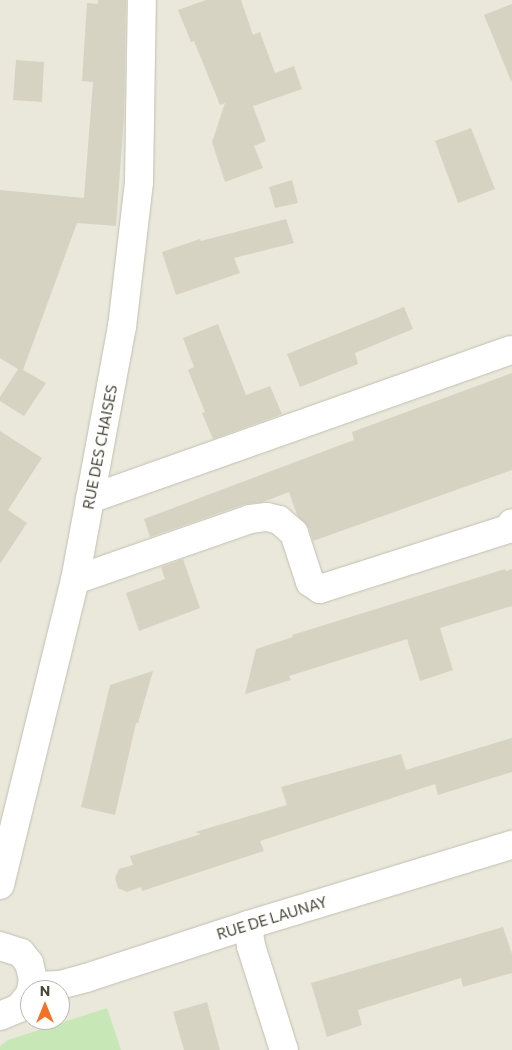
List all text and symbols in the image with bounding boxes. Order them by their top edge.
street label: RUE DES CHAISES [79,383,121,511]
street label: RUE DE LAUNAY [214,893,330,943]
north arrow [20,980,70,1030]
text: N [40,982,50,999]

